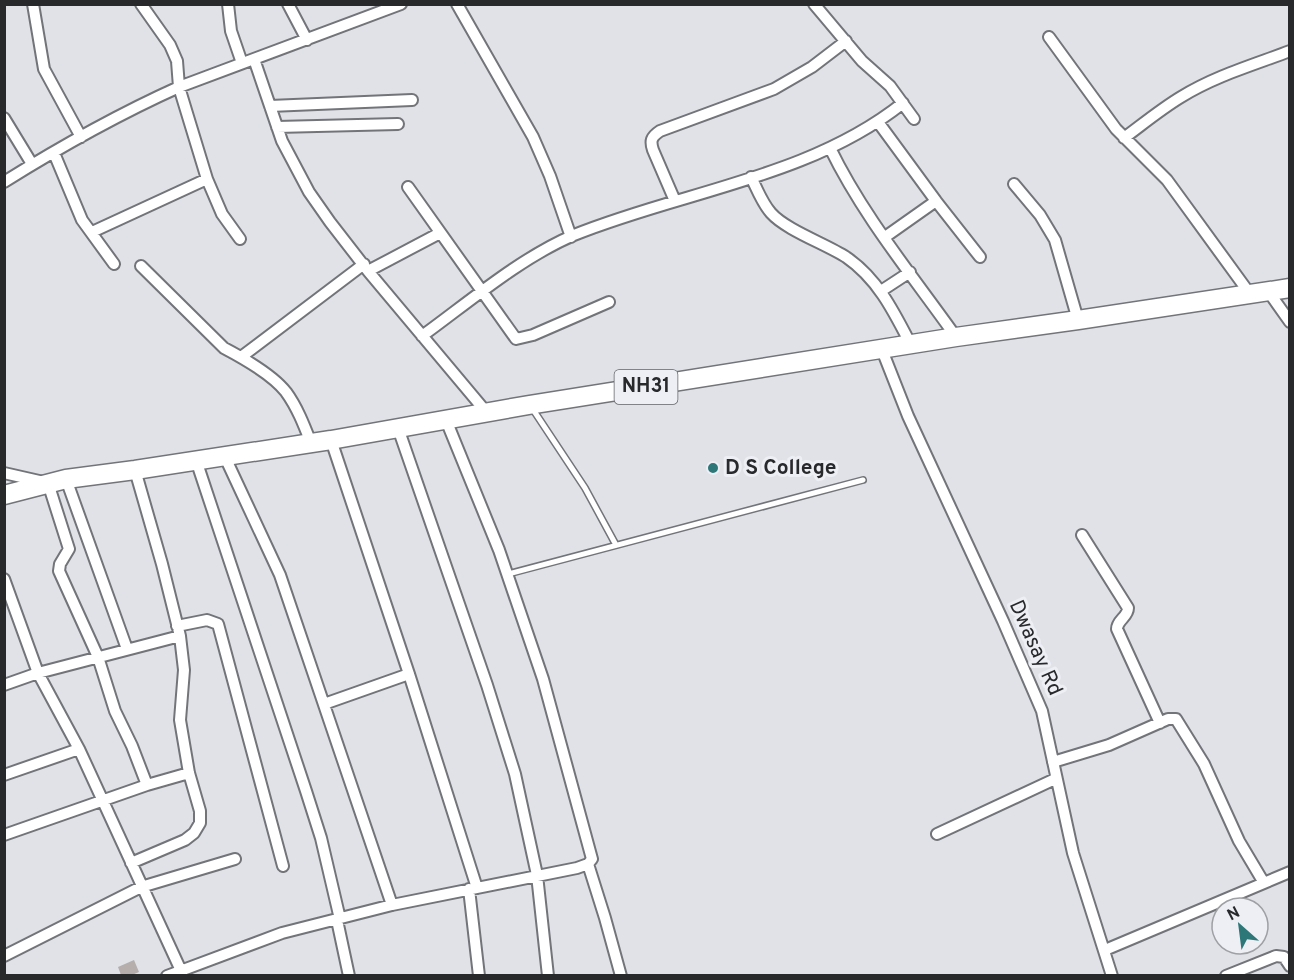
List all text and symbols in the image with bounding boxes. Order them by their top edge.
road number: NH31 [614,370,678,404]
place label: D S College [725,455,836,482]
marker: D S College [706,461,720,475]
street label: Dwasay Rd [1002,596,1068,700]
north arrow [1210,896,1270,956]
text: N [1224,903,1244,926]

